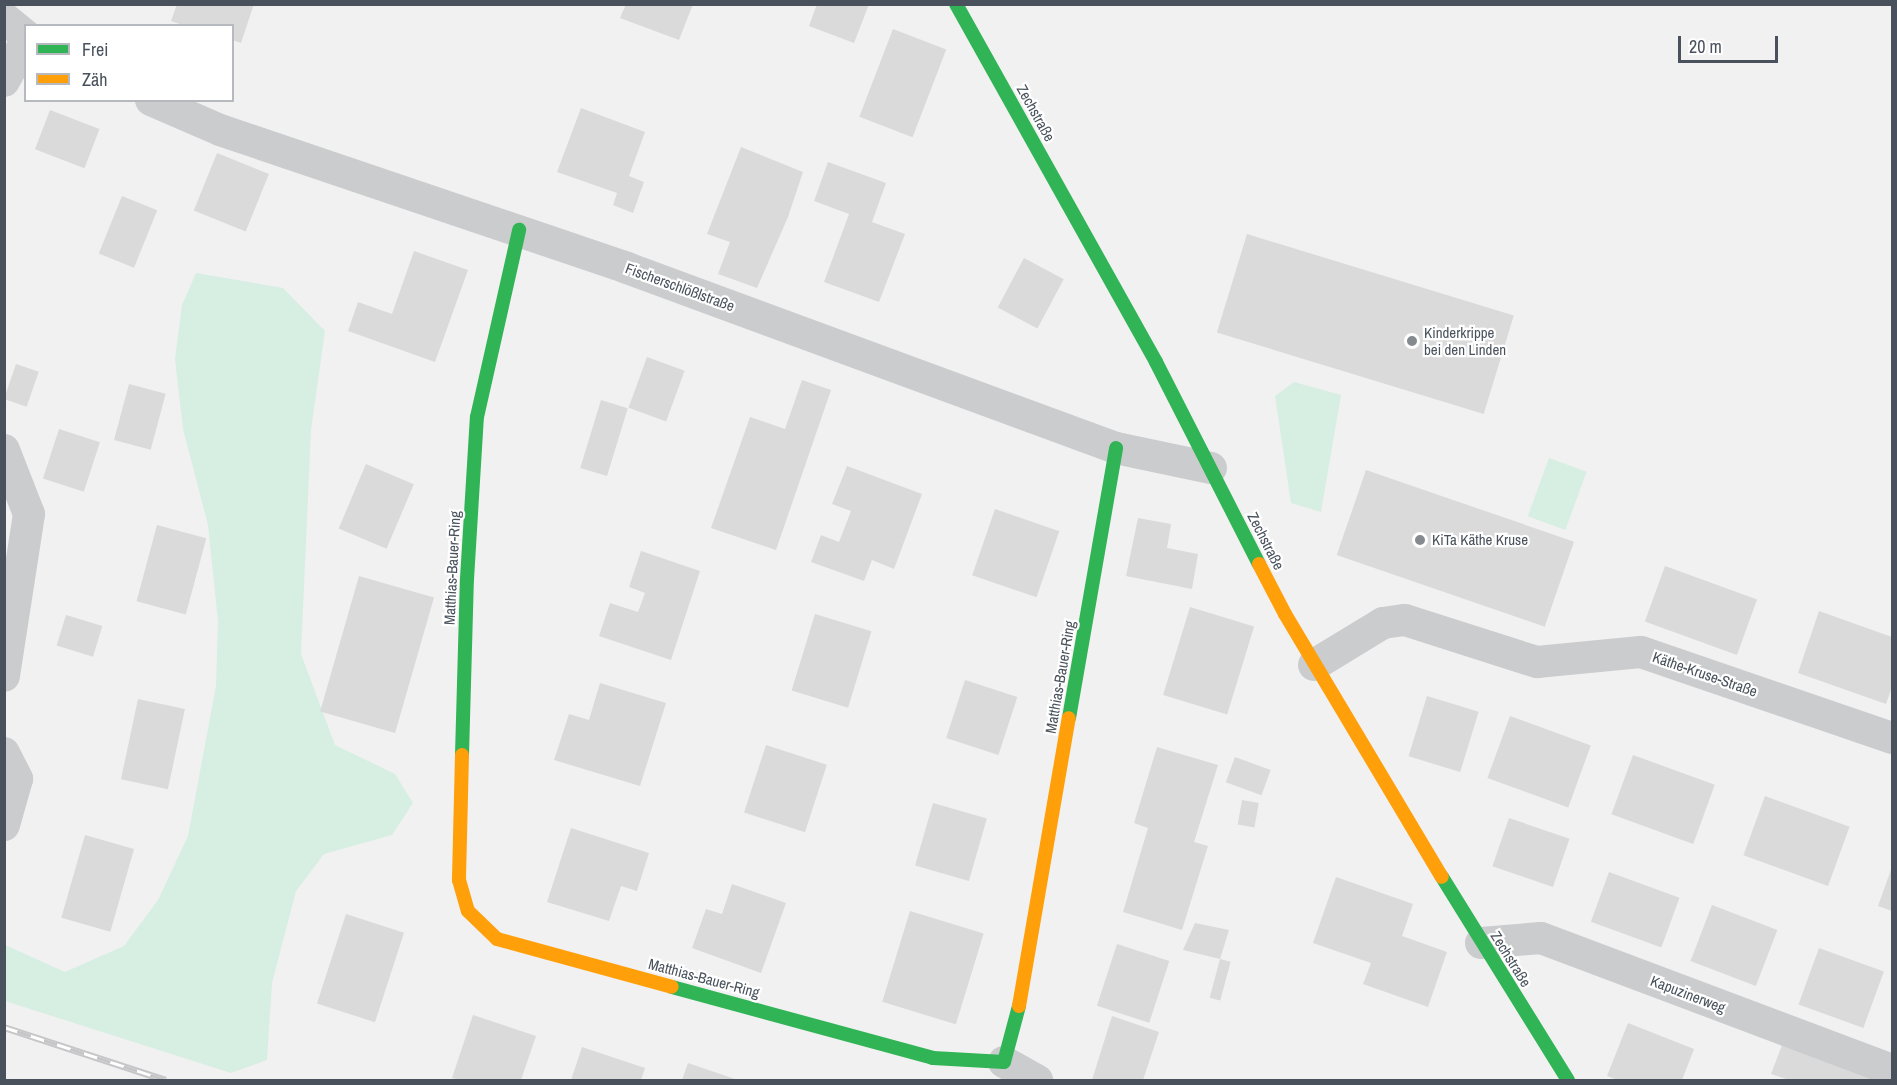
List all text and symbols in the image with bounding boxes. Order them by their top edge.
legend [24,24,234,102]
scale bar [1681,24,1782,62]
text: 20 m [1689,34,1722,59]
text: Frei [82,37,108,62]
text: Zäh [82,67,107,92]
street label: Zechstraße [1013,81,1059,145]
street label: Fischerschlößlstraße [623,259,737,315]
place label: Kinderkrippe bei den Linden [1424,323,1506,358]
marker: Kinderkrippe bei den Linden [1405,334,1419,348]
street label: Zechstraße [1244,509,1288,573]
street label: Matthias-Bauer-Ring [440,511,464,625]
place label: KiTa Käthe Kruse [1432,531,1528,549]
marker: KiTa Käthe Kruse [1413,533,1427,547]
street label: Matthias-Bauer-Ring [1041,619,1079,735]
street label: Käthe-Kruse-Straße [1650,648,1760,700]
street label: Zechstraße [1487,928,1535,990]
street label: Matthias-Bauer-Ring [647,955,761,1001]
street label: Kapuzinerweg [1648,972,1728,1016]

